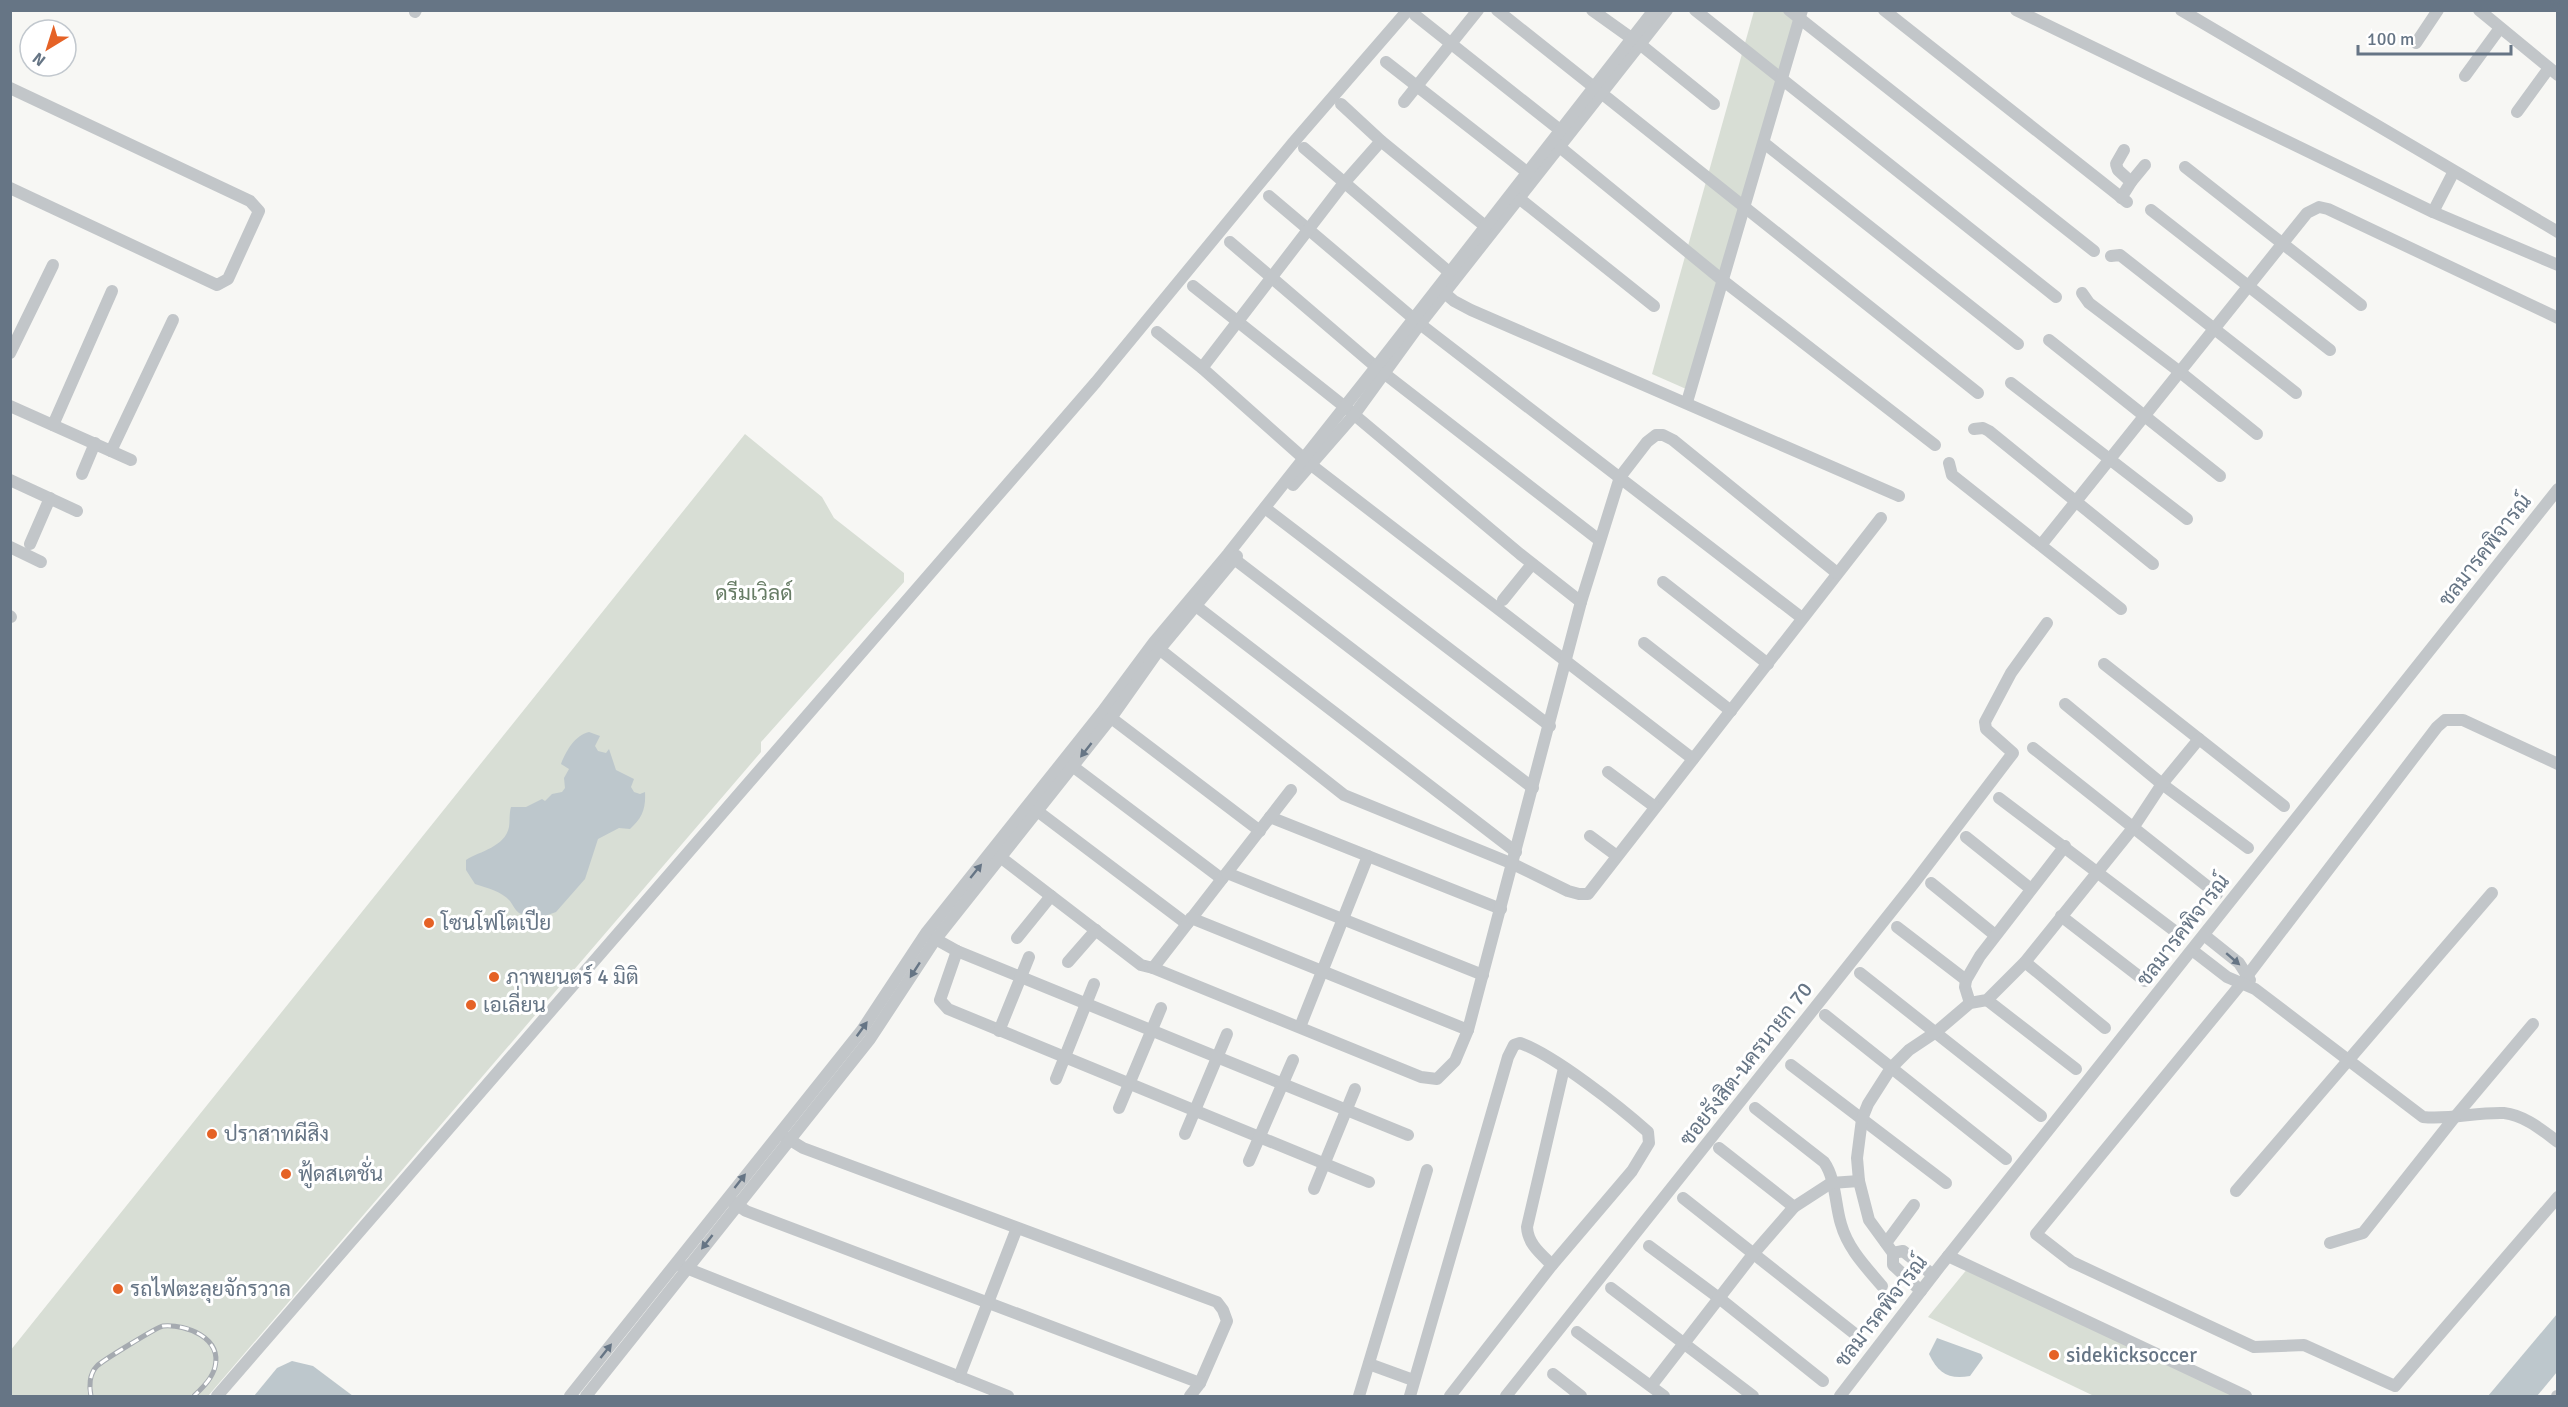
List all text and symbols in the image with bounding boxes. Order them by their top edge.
north arrow [18,18,78,78]
scale bar [2358,18,2511,56]
text: 100 m [2367,28,2414,50]
text: N [29,48,50,70]
street label: ชลมารคพิจารณ์ [2432,488,2537,611]
park label: ดรีมเวิลด์ [715,579,793,606]
one-way arrow [1080,742,1092,757]
one-way arrow [969,863,982,879]
street label: ชลมารคพิจารณ์ [2130,868,2235,991]
place label: โซนโฟโตเปีย [440,909,551,936]
marker: โซนโฟโตเปีย [422,916,436,930]
one-way arrow [2225,952,2240,965]
one-way arrow [910,962,921,978]
place label: ภาพยนตร์ 4 มิติ [506,963,639,990]
marker: ภาพยนตร์ 4 มิติ [487,970,501,984]
street label: ซอยรังสิต-นครนายก 70 [1674,977,1818,1151]
place label: เอเลี่ยน [483,985,546,1018]
marker: เอเลี่ยน [464,998,478,1012]
one-way arrow [856,1022,868,1038]
place label: ปราสาทผีสิง [224,1121,329,1147]
marker: ปราสาทผีสิง [205,1127,219,1141]
place label: ฟู้ดสเตชั่น [298,1155,383,1189]
marker: ฟู้ดสเตชั่น [279,1167,293,1181]
one-way arrow [733,1173,746,1189]
one-way arrow [702,1234,714,1249]
street label: ชลมารคพิจารณ์ [1828,1249,1933,1372]
place label: รถไฟตะลุยจักรวาล [130,1276,291,1303]
marker: รถไฟตะลุยจักรวาล [111,1282,125,1296]
place label: sidekicksoccer [2066,1342,2197,1368]
one-way arrow [599,1343,611,1358]
marker: sidekicksoccer [2047,1348,2061,1362]

